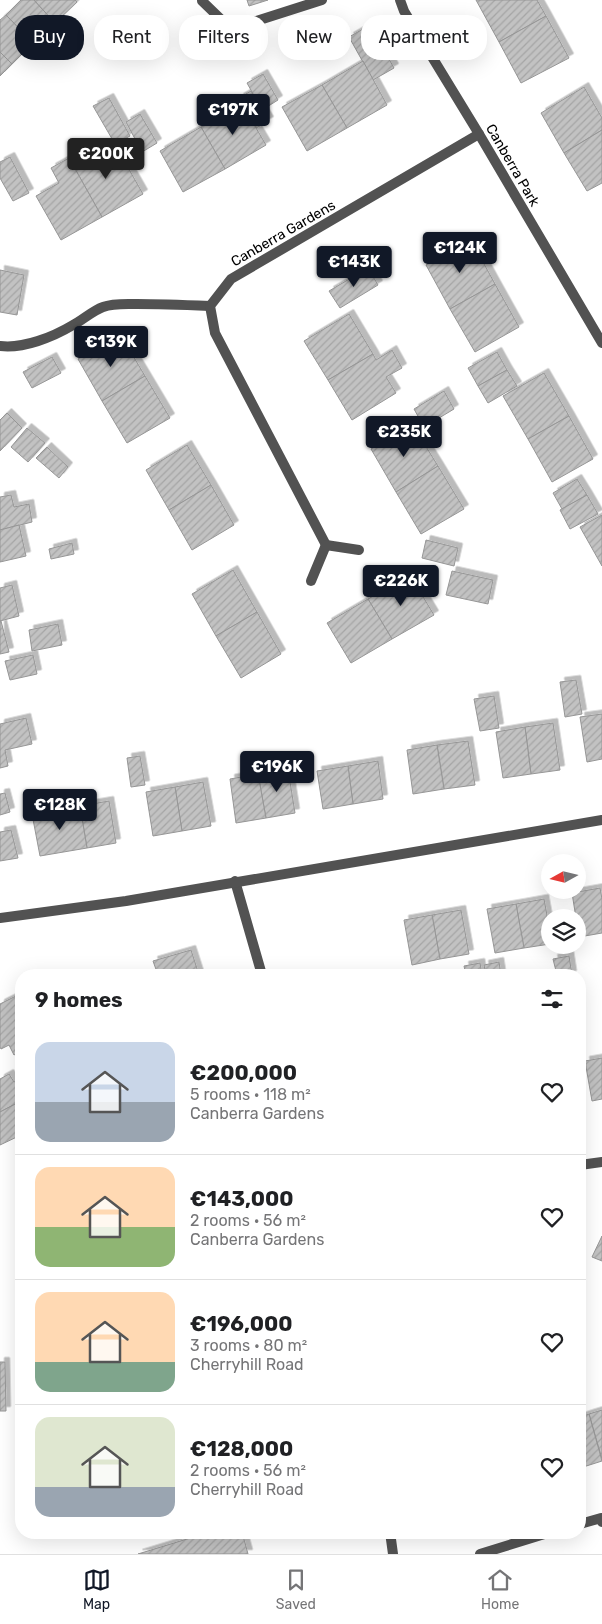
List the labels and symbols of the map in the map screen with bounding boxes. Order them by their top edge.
pin: €197K [198,94,268,136]
street label: Canberra Park [482,121,543,210]
pin: €200K [71,138,141,180]
street label: Canberra Gardens [228,197,338,270]
pin: €124K [425,232,495,274]
pin: €143K [319,246,389,288]
pin: €139K [76,326,146,368]
pin: €235K [369,416,439,458]
pin: €226K [366,564,436,607]
pin: €196K [242,750,312,793]
pin: €128K [25,788,95,831]
north arrow [541,854,586,899]

